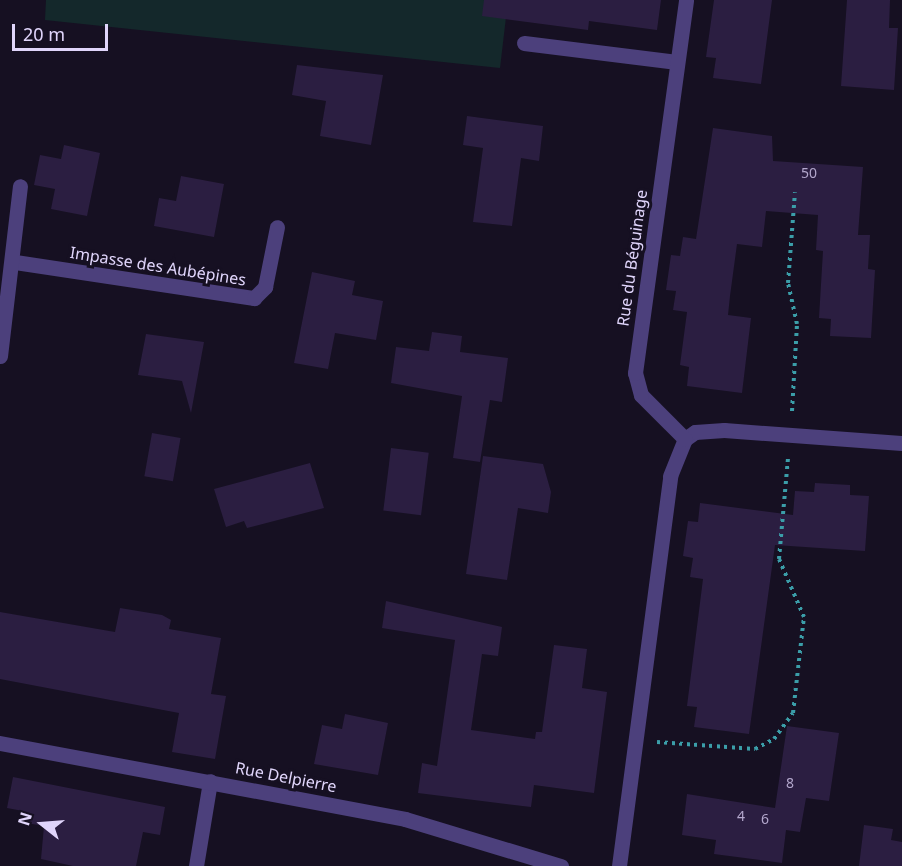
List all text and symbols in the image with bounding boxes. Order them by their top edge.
scale bar [15,12,111,50]
text: 20 m [23,22,65,46]
house number: 50 [801,165,817,181]
street label: Rue du Béguinage [613,188,651,328]
street label: Impasse des Aubépines [69,243,247,289]
street label: Rue Delpierre [234,758,338,796]
house number: 8 [786,775,794,791]
north arrow [12,794,72,854]
house number: 4 [737,808,745,824]
text: N [12,809,37,828]
house number: 6 [761,811,769,827]

